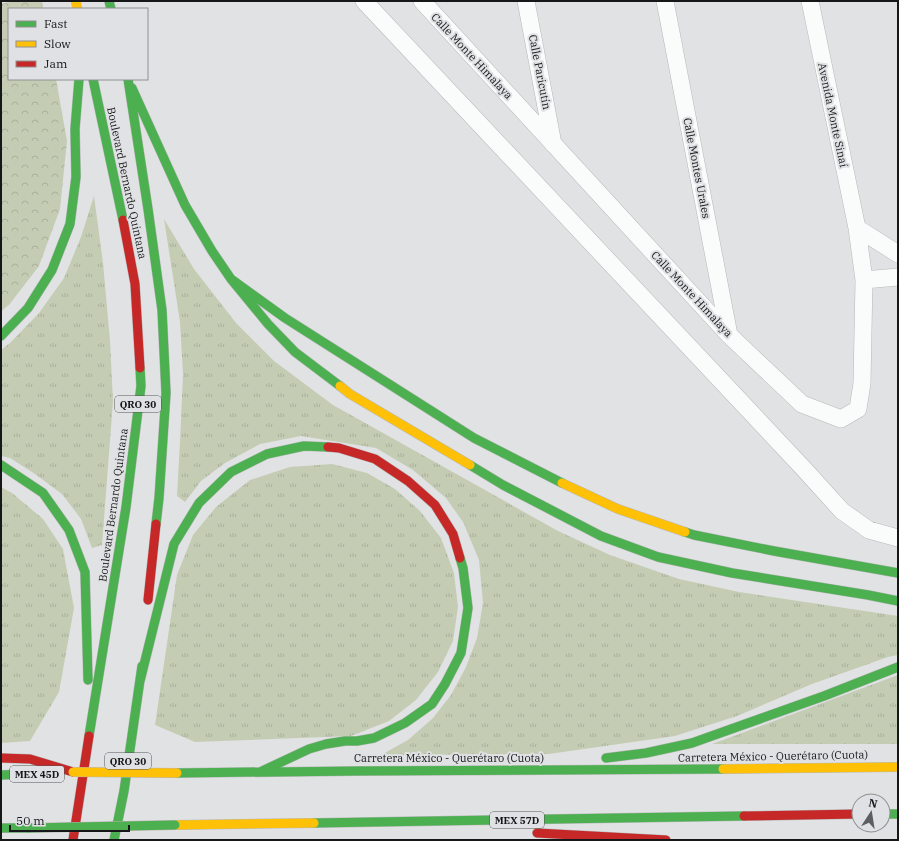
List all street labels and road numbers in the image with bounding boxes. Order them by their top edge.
street label: Calle Monte Himalaya [428,10,516,102]
street label: Calle Paricutín [526,33,554,111]
street label: Avenida Monte Sinaí [815,62,851,169]
street label: Boulevard Bernardo Quintana [104,106,150,260]
street label: Calle Montes Urales [680,117,714,219]
street label: Calle Monte Himalaya [648,248,736,340]
road number: QRO 30 [115,396,161,412]
street label: Boulevard Bernardo Quintana [95,427,131,583]
street label: Carretera México - Querétaro (Cuota) [678,747,868,765]
street label: Carretera México - Querétaro (Cuota) [354,751,544,765]
road number: QRO 30 [105,753,151,769]
road number: MEX 45D [10,766,64,782]
road number: MEX 57D [490,812,544,828]

